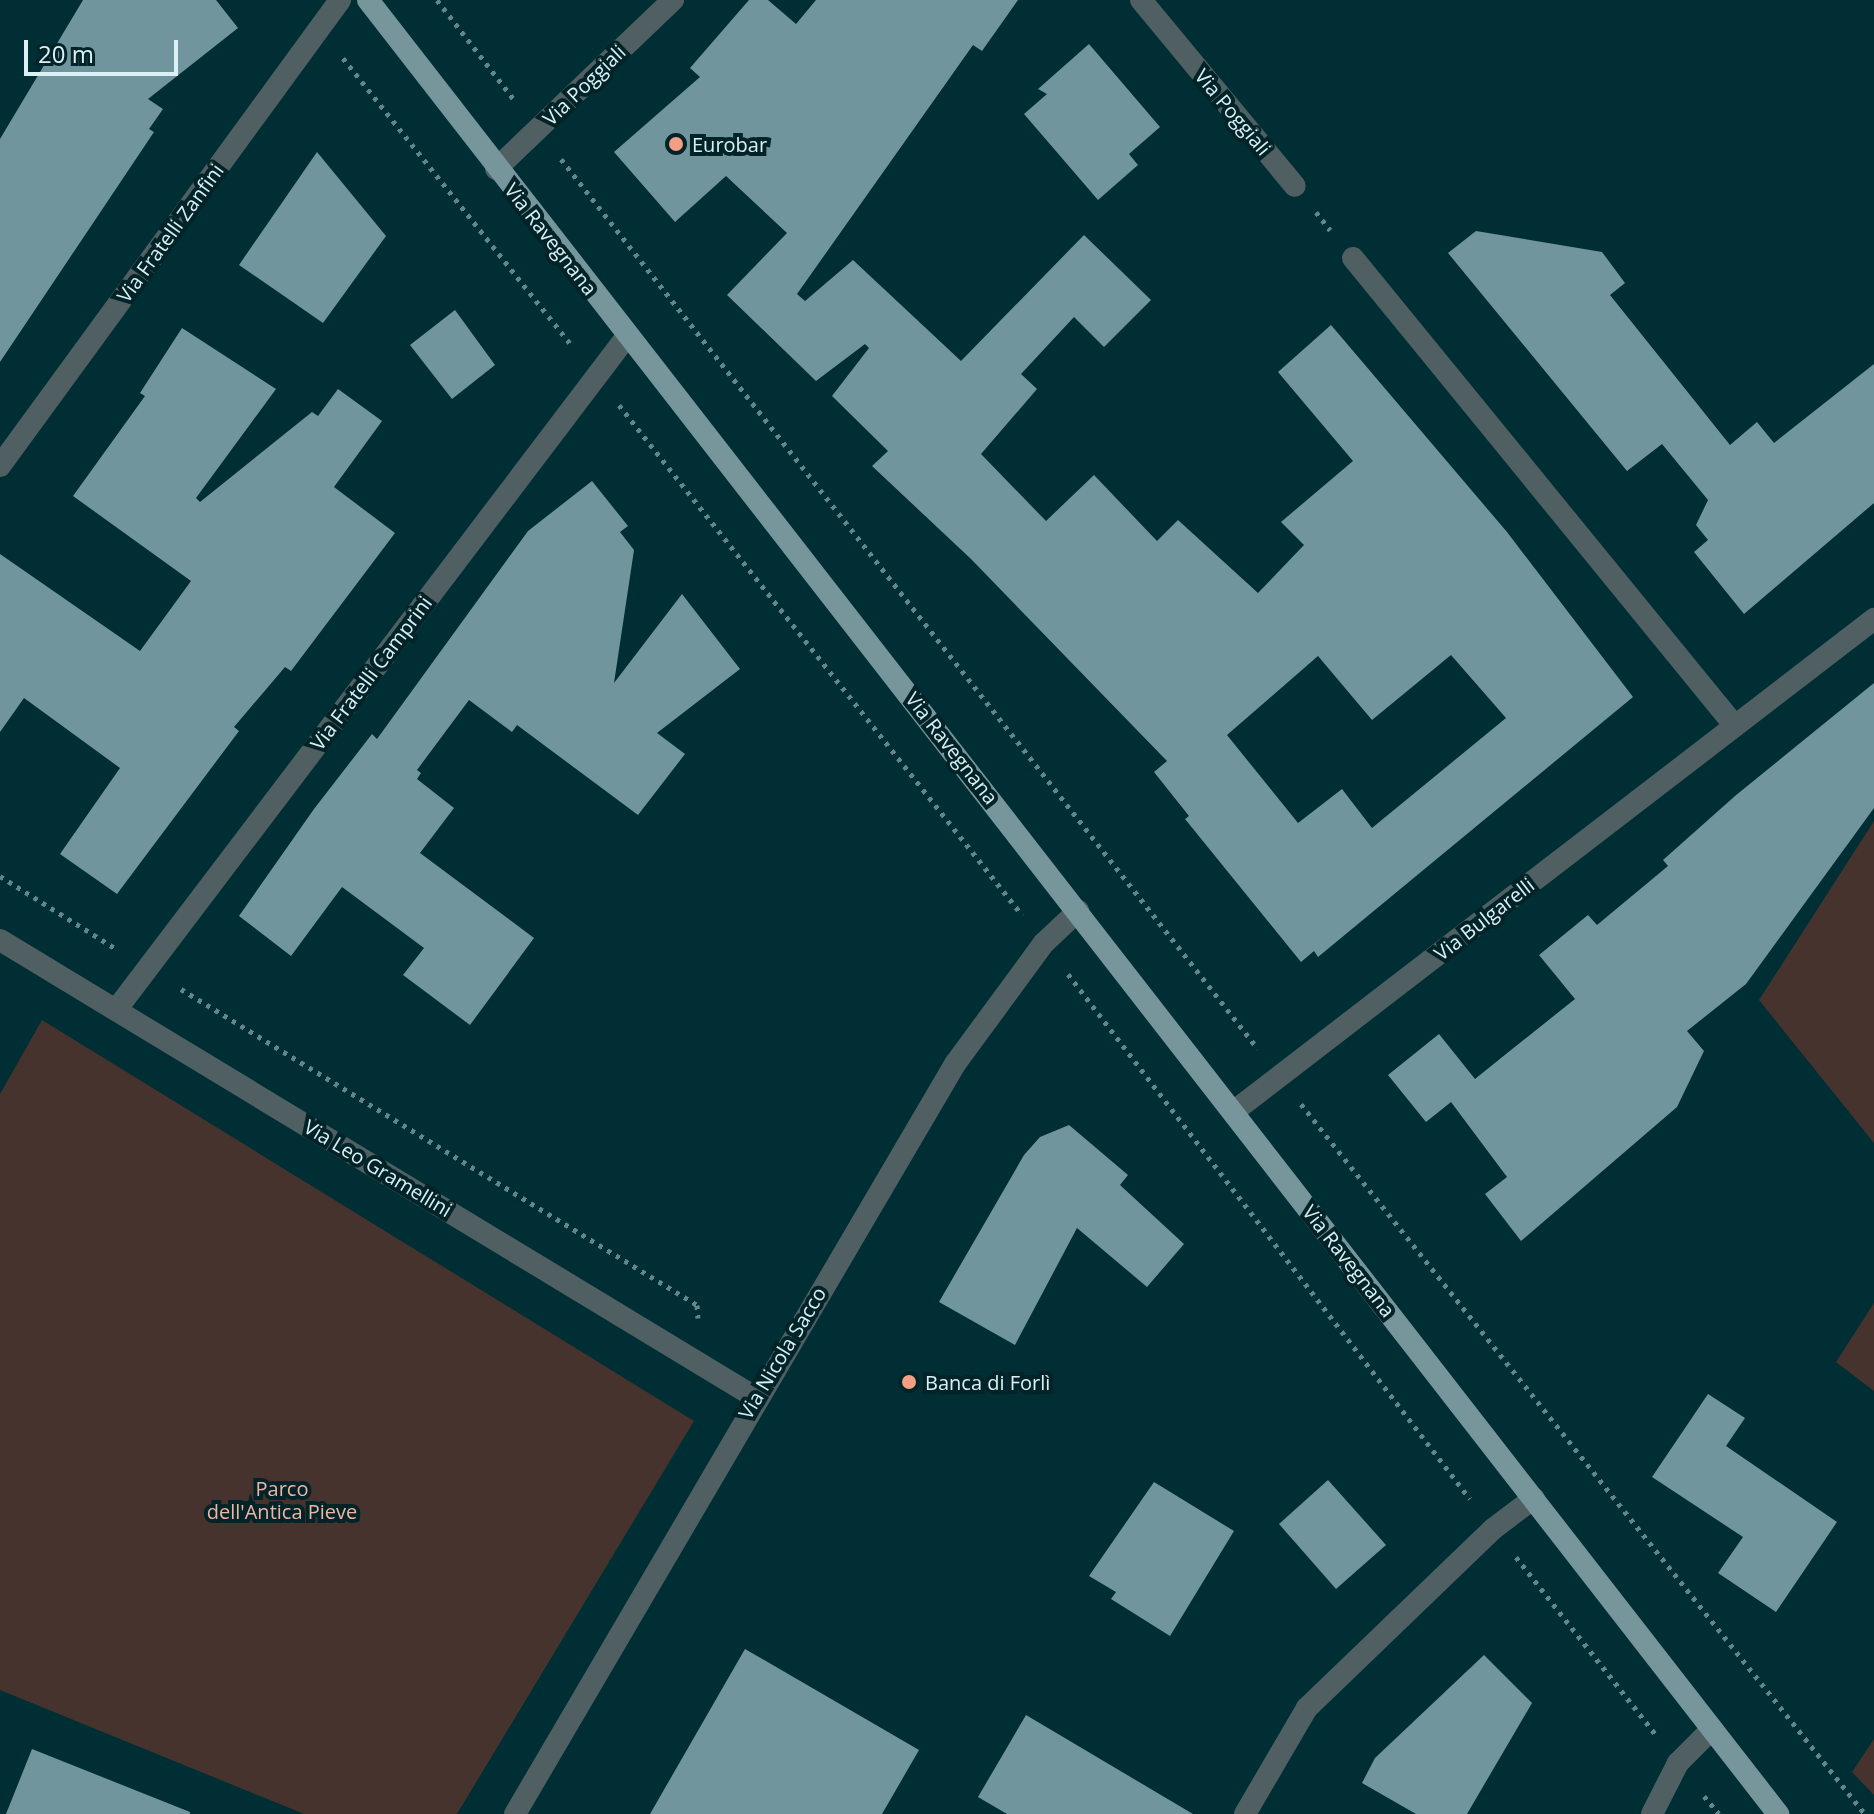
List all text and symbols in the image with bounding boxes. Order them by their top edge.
scale bar [28,24,182,74]
text: 20 m [38,37,94,70]
street label: Via Poggiali [538,40,630,130]
street label: Via Poggiali [1190,64,1276,160]
place label: Eurobar [692,132,767,156]
marker: Eurobar [667,135,685,153]
street label: Via Fratelli Zanfini [112,159,228,307]
street label: Via Ravegnana [500,178,602,300]
street label: Via Fratelli Camprini [305,591,437,755]
street label: Via Ravegnana [901,687,1003,809]
street label: Via Bulgarelli [1429,873,1539,965]
street label: Via Leo Gramellini [300,1114,456,1222]
street label: Via Ravegnana [1298,1200,1400,1322]
street label: Via Nicola Sacco [733,1283,831,1423]
place label: Banca di Forlì [925,1370,1050,1394]
marker: Banca di Forlì [900,1373,918,1391]
park label: Parco dell'Antica Pieve [207,1476,357,1523]

